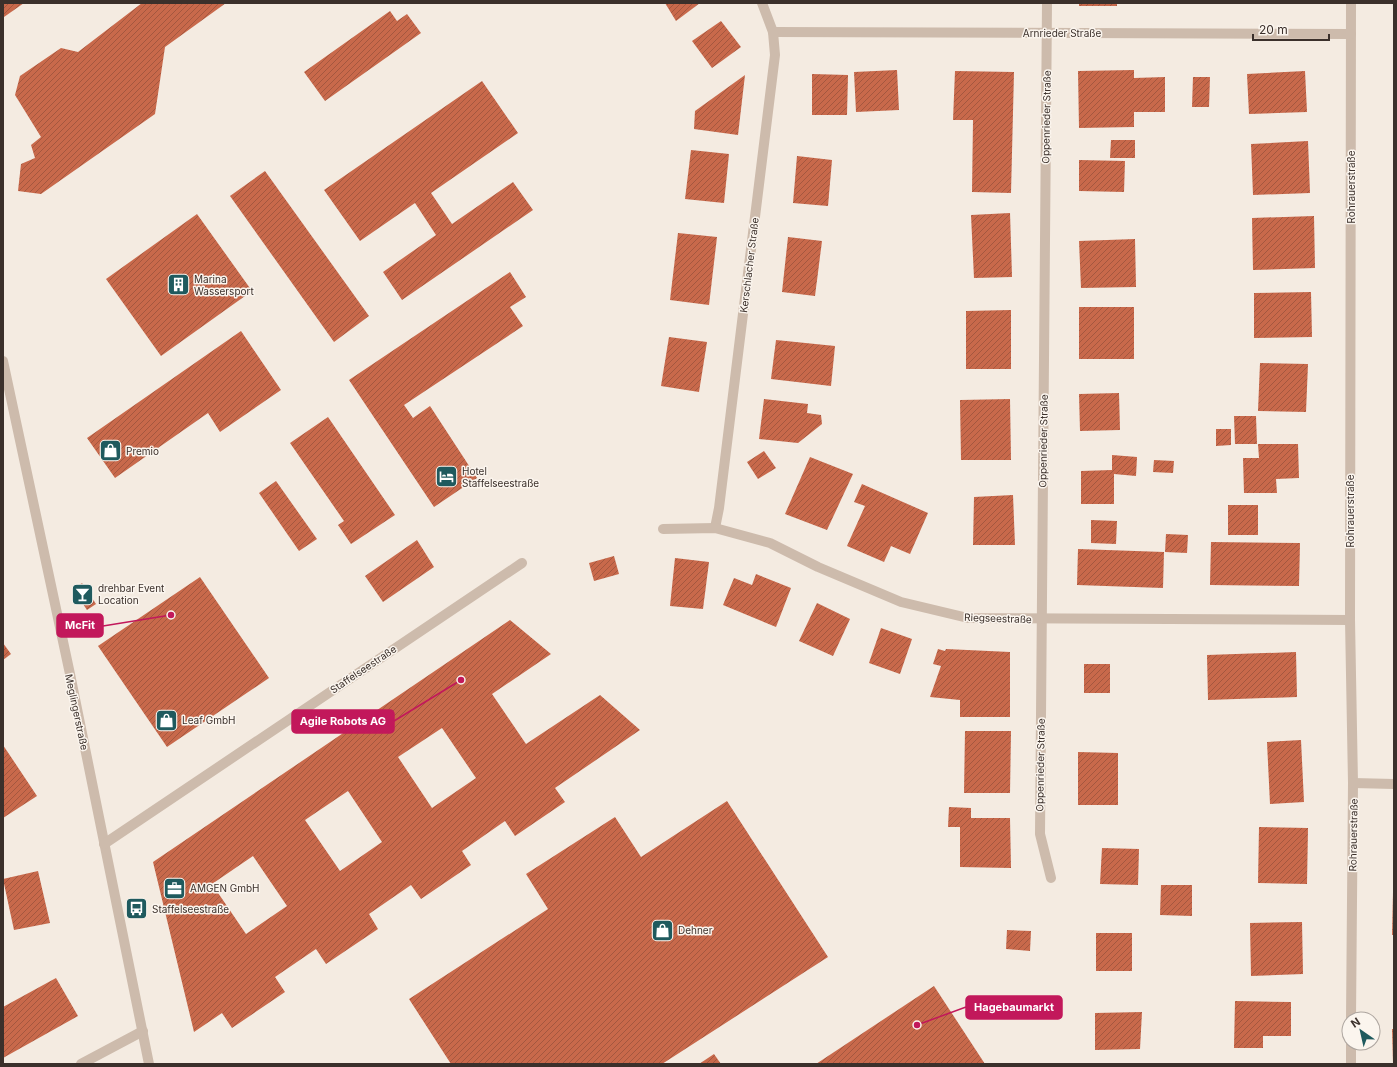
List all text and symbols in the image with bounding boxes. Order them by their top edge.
scale bar [1253,16,1329,42]
text: 20 m [1259,22,1288,37]
street label: Arnrieder Straße [1023,27,1101,39]
street label: Oppenrieder Straße [1039,70,1053,164]
street label: Rohrauerstraße [1345,150,1357,224]
street label: Kerschlacher Straße [737,216,761,313]
building icon: Marina Wassersport [166,272,192,298]
place label: Marina Wassersport [194,273,254,297]
street label: Oppenrieder Straße [1036,394,1050,488]
shop icon: Premio [98,438,124,464]
place label: Premio [126,445,159,457]
hotel icon: Hotel Staffelseestraße [433,464,459,490]
place label: Hotel Staffelseestraße [462,465,539,489]
street label: Rohrauerstraße [1344,474,1356,548]
bar icon: drehbar Event Location [70,581,96,607]
place label: drehbar Event Location [98,582,165,606]
street label: Riegseestraße [964,611,1032,625]
callout: McFit [57,614,103,637]
text: McFit [65,618,95,632]
street label: Staffelseestraße [328,642,398,696]
street label: Meglingerstraße [63,673,91,751]
shop icon: Leaf GmbH [153,707,179,733]
callout: Agile Robots AG [292,710,394,733]
place label: Leaf GmbH [182,714,236,726]
text: Agile Robots AG [300,714,386,728]
street label: Oppenrieder Straße [1033,718,1047,812]
street label: Rohrauerstraße [1346,798,1360,872]
office icon: AMGEN GmbH [162,875,188,901]
place label: AMGEN GmbH [190,882,260,894]
bus stop icon: Staffelseestraße [124,896,150,922]
place label: Staffelseestraße [152,903,229,915]
shop icon: Dehner [650,917,676,943]
place label: Dehner [678,924,713,936]
callout: Hagebaumarkt [966,996,1062,1019]
text: Hagebaumarkt [974,1000,1054,1014]
north arrow [1341,1011,1381,1051]
text: N [1348,1015,1363,1031]

